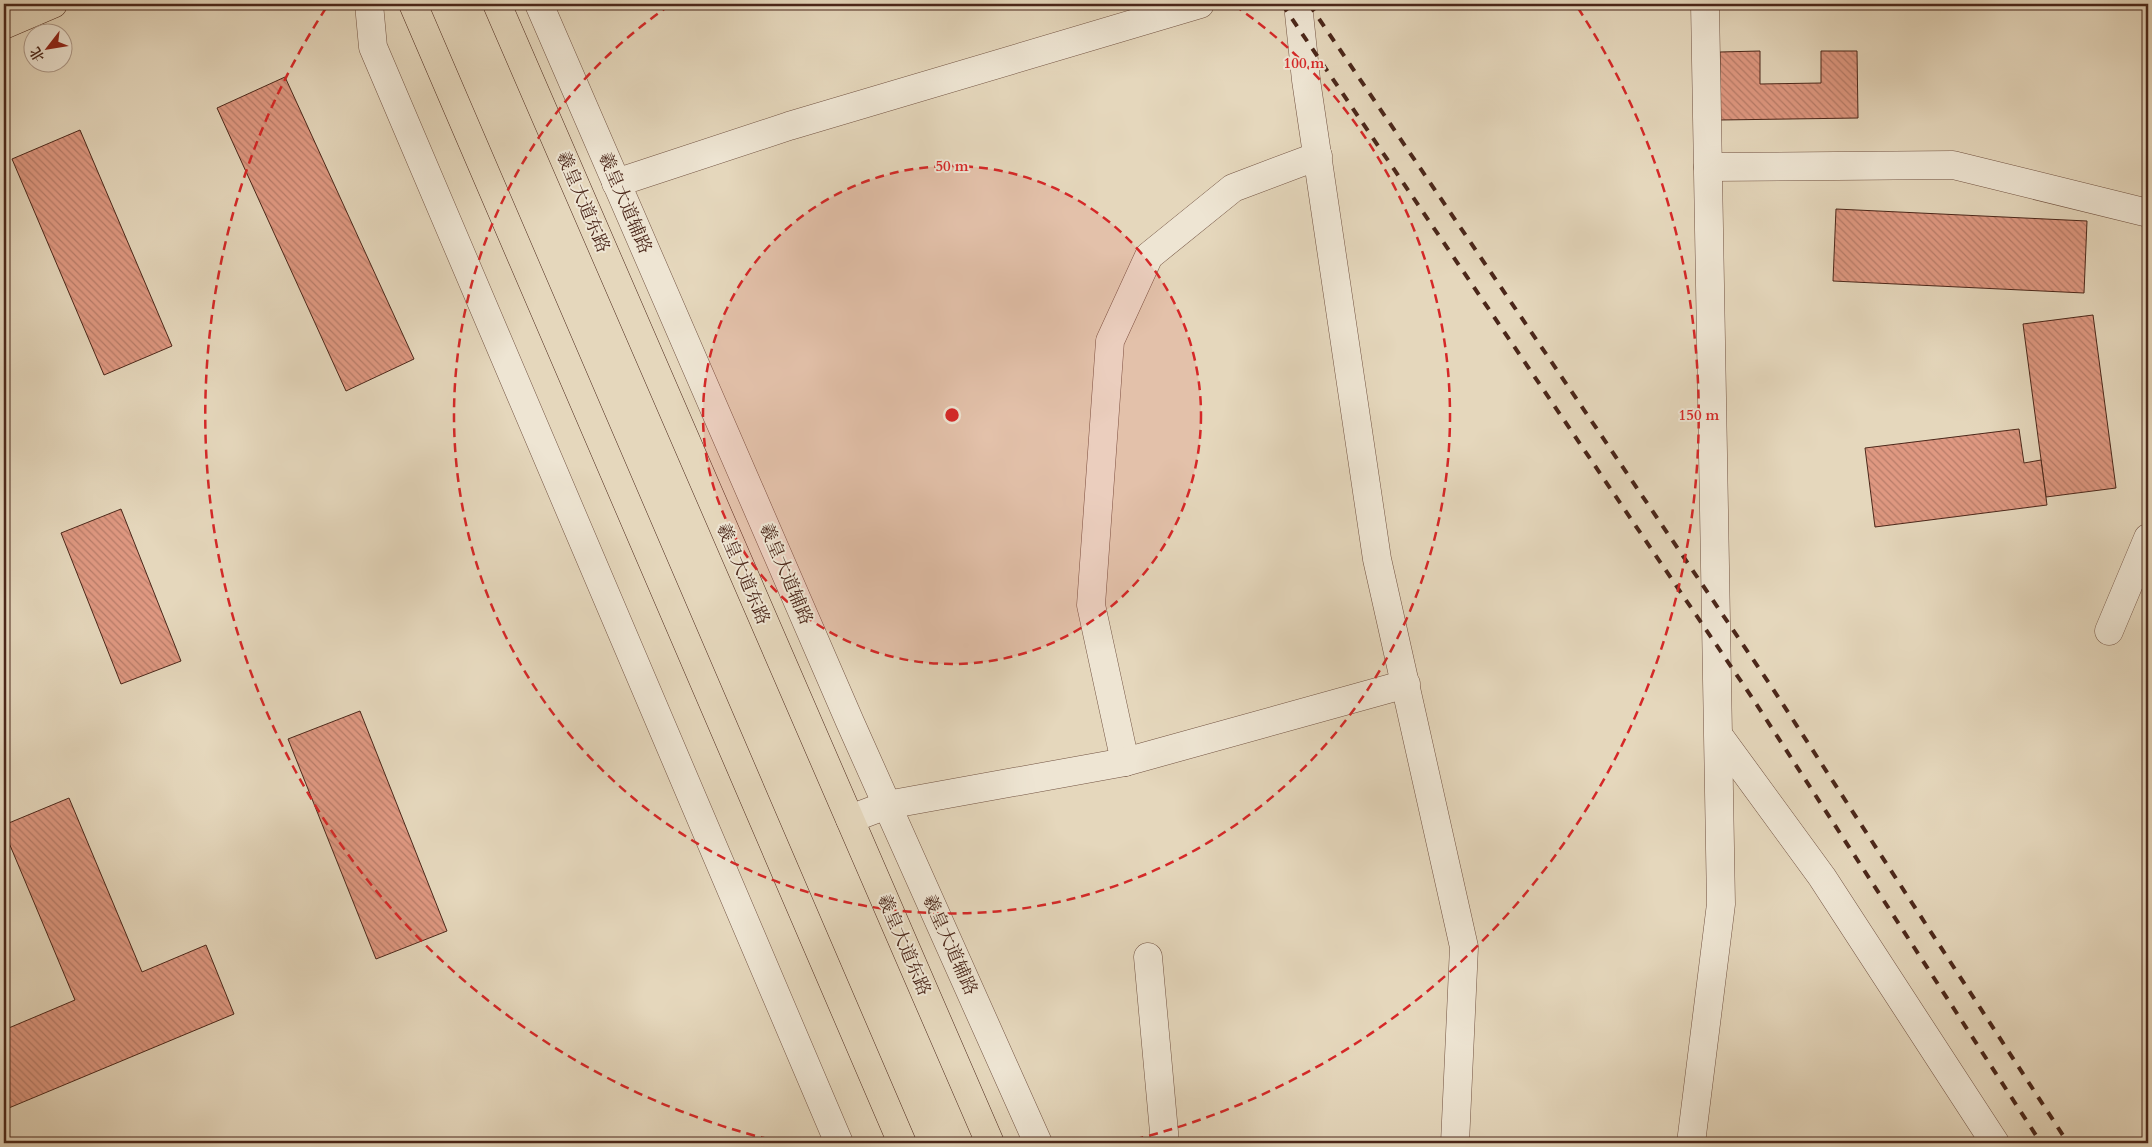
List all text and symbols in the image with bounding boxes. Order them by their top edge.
north arrow [22,22,72,72]
text: 北 [26,44,49,65]
text: 100 m [1284,53,1325,73]
street label: 羲皇大道东路 [550,147,616,257]
street label: 羲皇大道辅路 [592,148,658,258]
text: 50 m [935,156,969,176]
text: 150 m [1679,405,1720,425]
centre of rings [943,406,961,424]
street label: 羲皇大道东路 [710,519,776,629]
street label: 羲皇大道辅路 [753,519,819,629]
street label: 羲皇大道东路 [871,890,937,1000]
street label: 羲皇大道辅路 [917,891,983,999]

